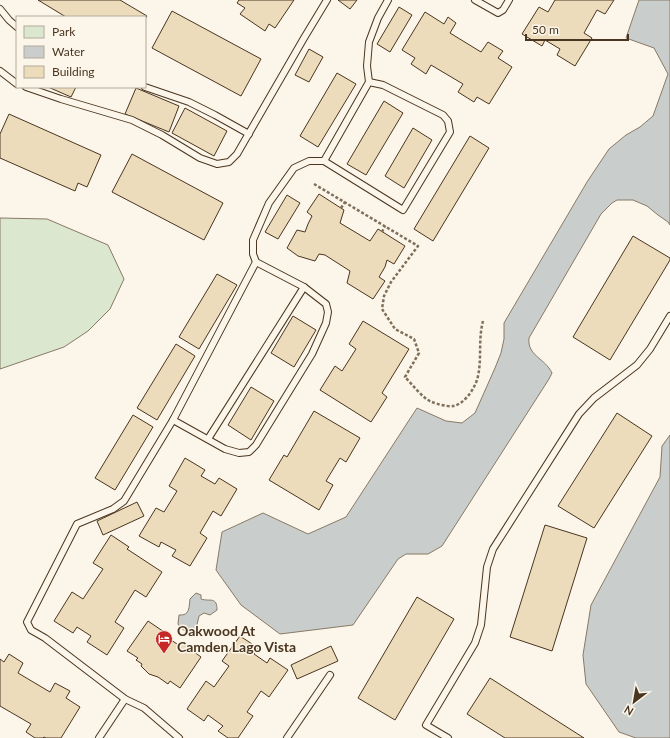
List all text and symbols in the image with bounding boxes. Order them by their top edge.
legend [16,16,146,88]
scale bar [526,16,628,42]
text: 50 m [532,22,559,37]
text: Park [52,24,76,39]
text: Water [52,44,85,59]
text: Building [52,64,95,79]
place label: Oakwood At Camden Lago Vista [177,622,296,655]
hotel icon: Oakwood At Camden Lago Vista [154,629,174,654]
north arrow [614,682,654,722]
text: N [622,703,636,719]

